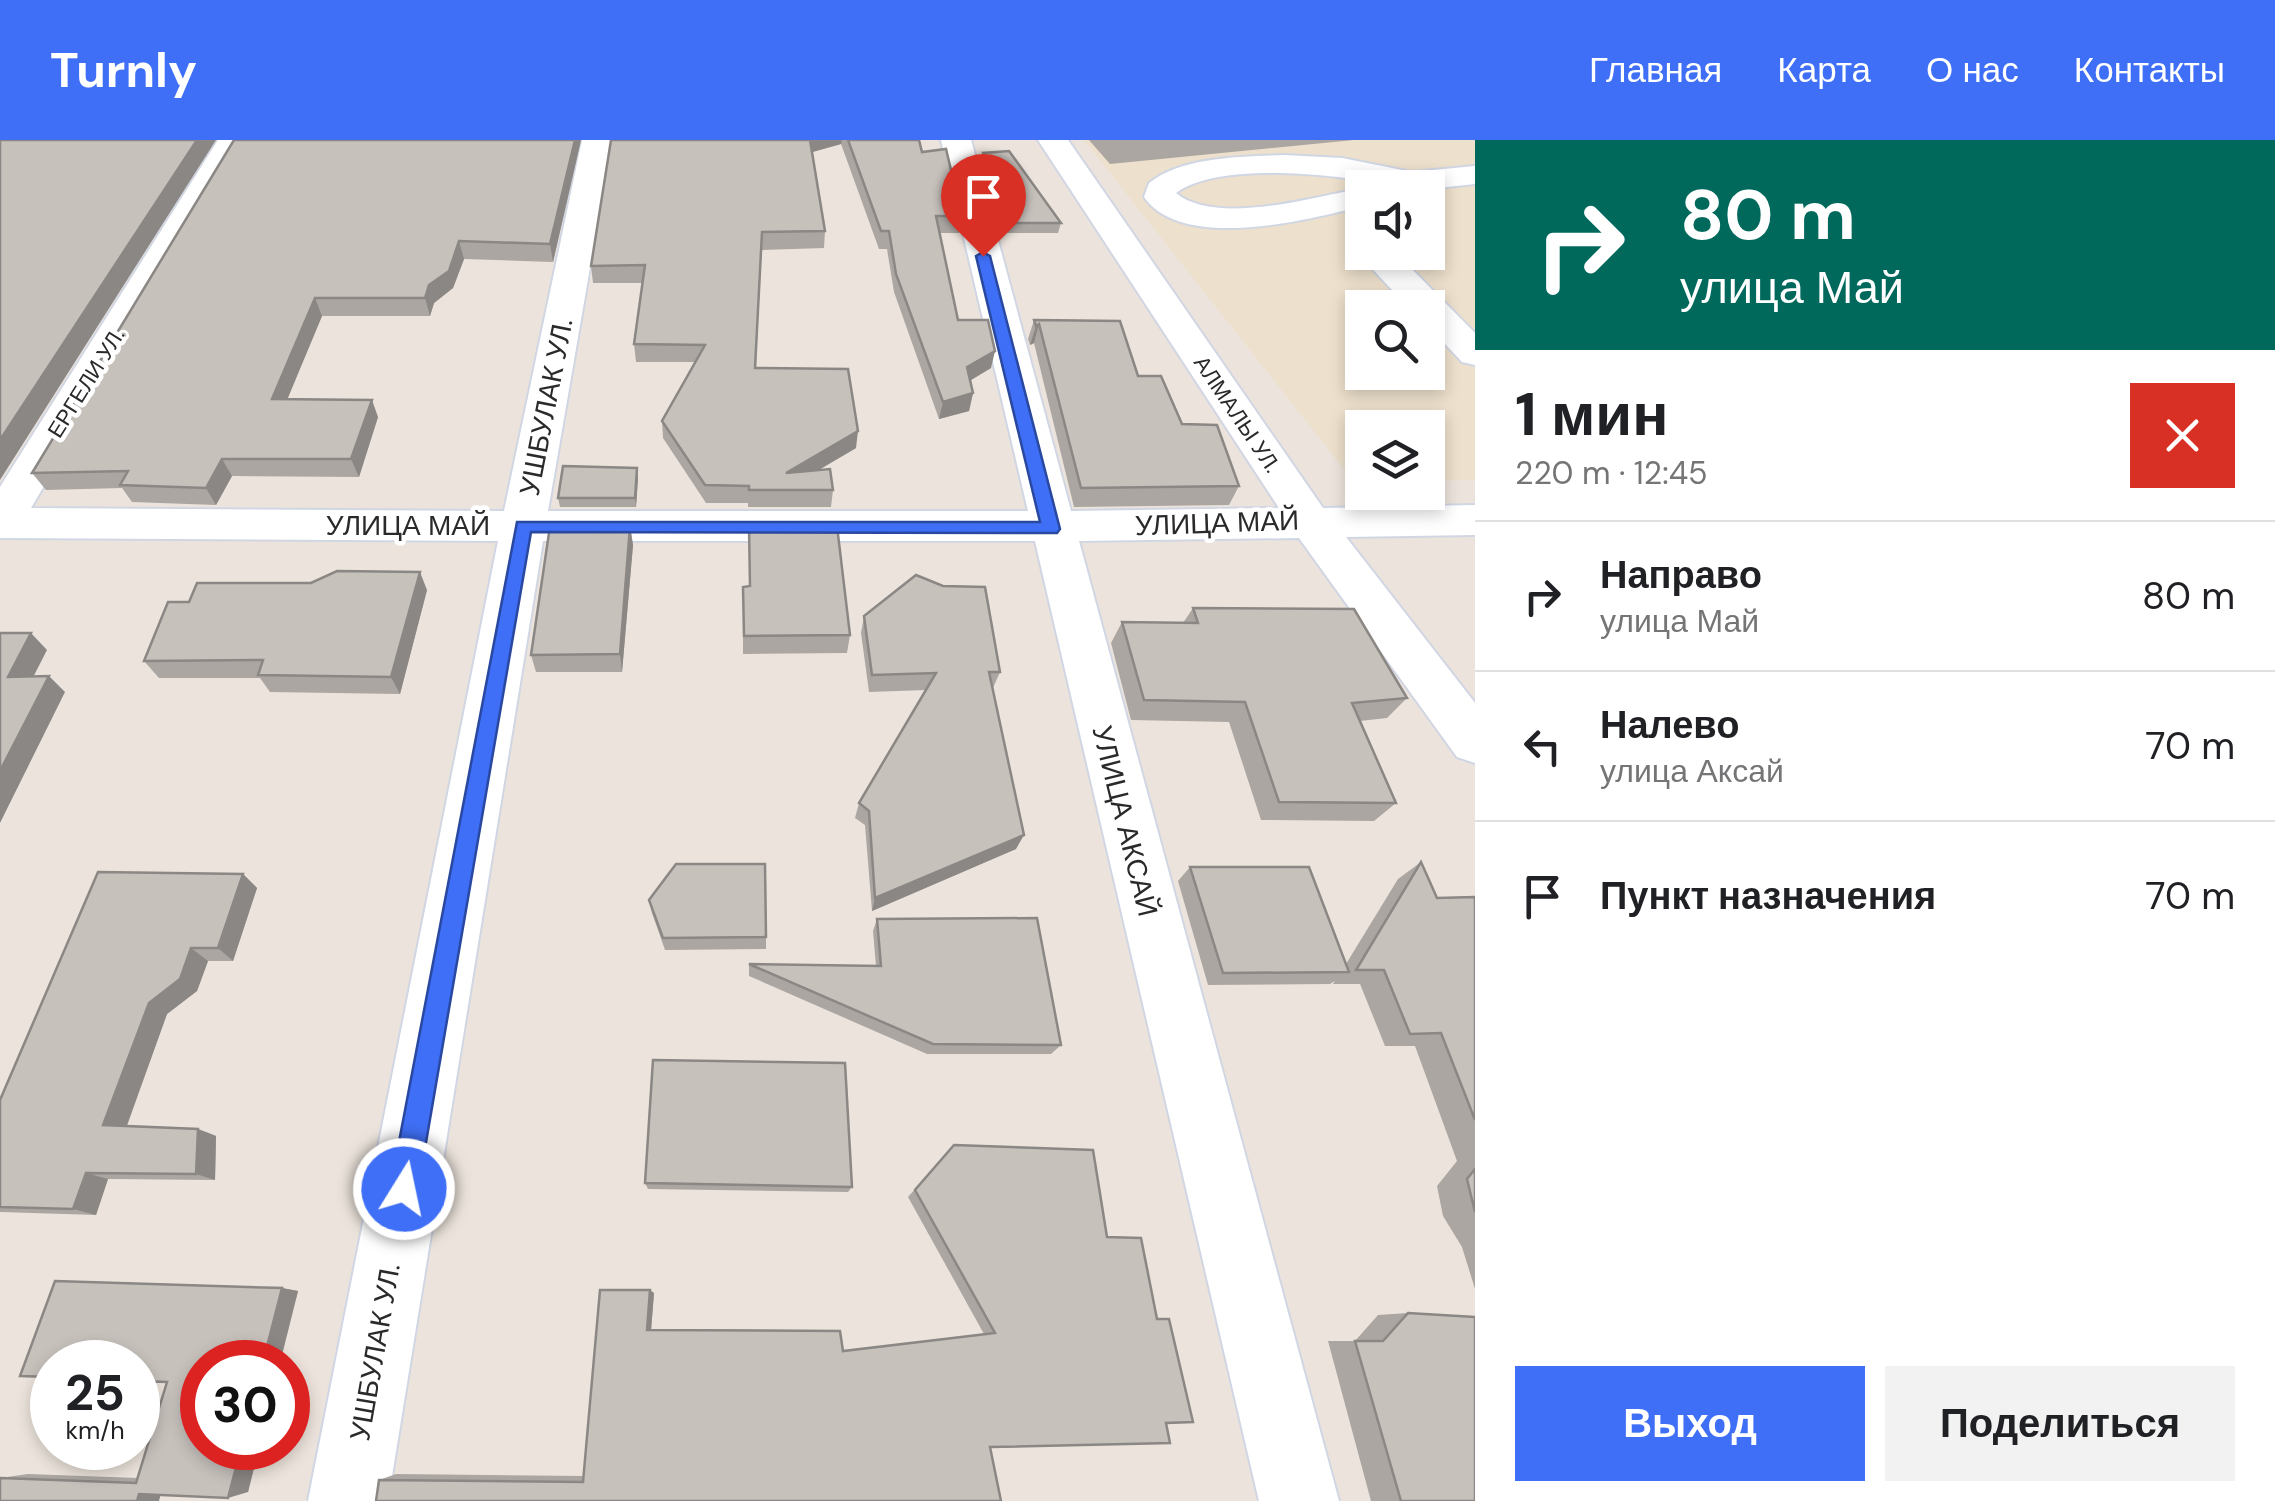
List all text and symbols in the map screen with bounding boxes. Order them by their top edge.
text: Turnly [50,39,197,102]
text: Главная [1589,47,1722,93]
text: Карта [1777,47,1871,93]
text: О нас [1926,47,2019,93]
text: Контакты [2074,47,2225,93]
pin [941,154,1026,257]
icon: arrive [956,169,1011,224]
map controls [1345,170,1445,510]
button: sound [1345,170,1445,270]
text: 80 m [1680,170,1856,261]
icon: right [1515,180,1645,310]
text: улица Май [1680,258,1904,317]
button: search [1345,290,1445,390]
street label: УШБУЛАК УЛ. [511,315,581,499]
street label: ЕРГЕЛИ УЛ. [41,323,131,443]
street label: АЛМАЛЫ УЛ. [1187,350,1287,478]
text: 1 мин [1515,375,1668,454]
button: close [2130,383,2235,488]
button: layers [1345,410,1445,510]
text: 220 m · 12:45 [1515,452,1708,494]
street label: УЛИЦА МАЙ [1134,502,1300,544]
street label: УЛИЦА МАЙ [326,507,490,544]
text: Направо [1600,550,1762,600]
icon: right [1515,569,1570,624]
text: 80 m [2142,571,2235,621]
text: улица Май [1600,600,1759,642]
text: Налево [1600,700,1739,750]
icon: left [1515,719,1570,774]
text: 70 m [2145,721,2235,771]
street label: УЛИЦА АКСАЙ [1083,722,1167,920]
text: улица Аксай [1600,750,1784,792]
icon: arrive [1515,869,1570,924]
text: Пункт назначения [1600,871,1936,921]
text: 70 m [2145,871,2235,921]
position arrow [352,1137,456,1241]
street label: УШБУЛАК УЛ. [341,1260,409,1444]
speed limit sign: 30 [180,1340,310,1470]
text: 25 [65,1360,125,1426]
button: Выход [1515,1366,1865,1481]
button: Поделиться [1885,1366,2235,1481]
text: km/h [65,1414,125,1447]

